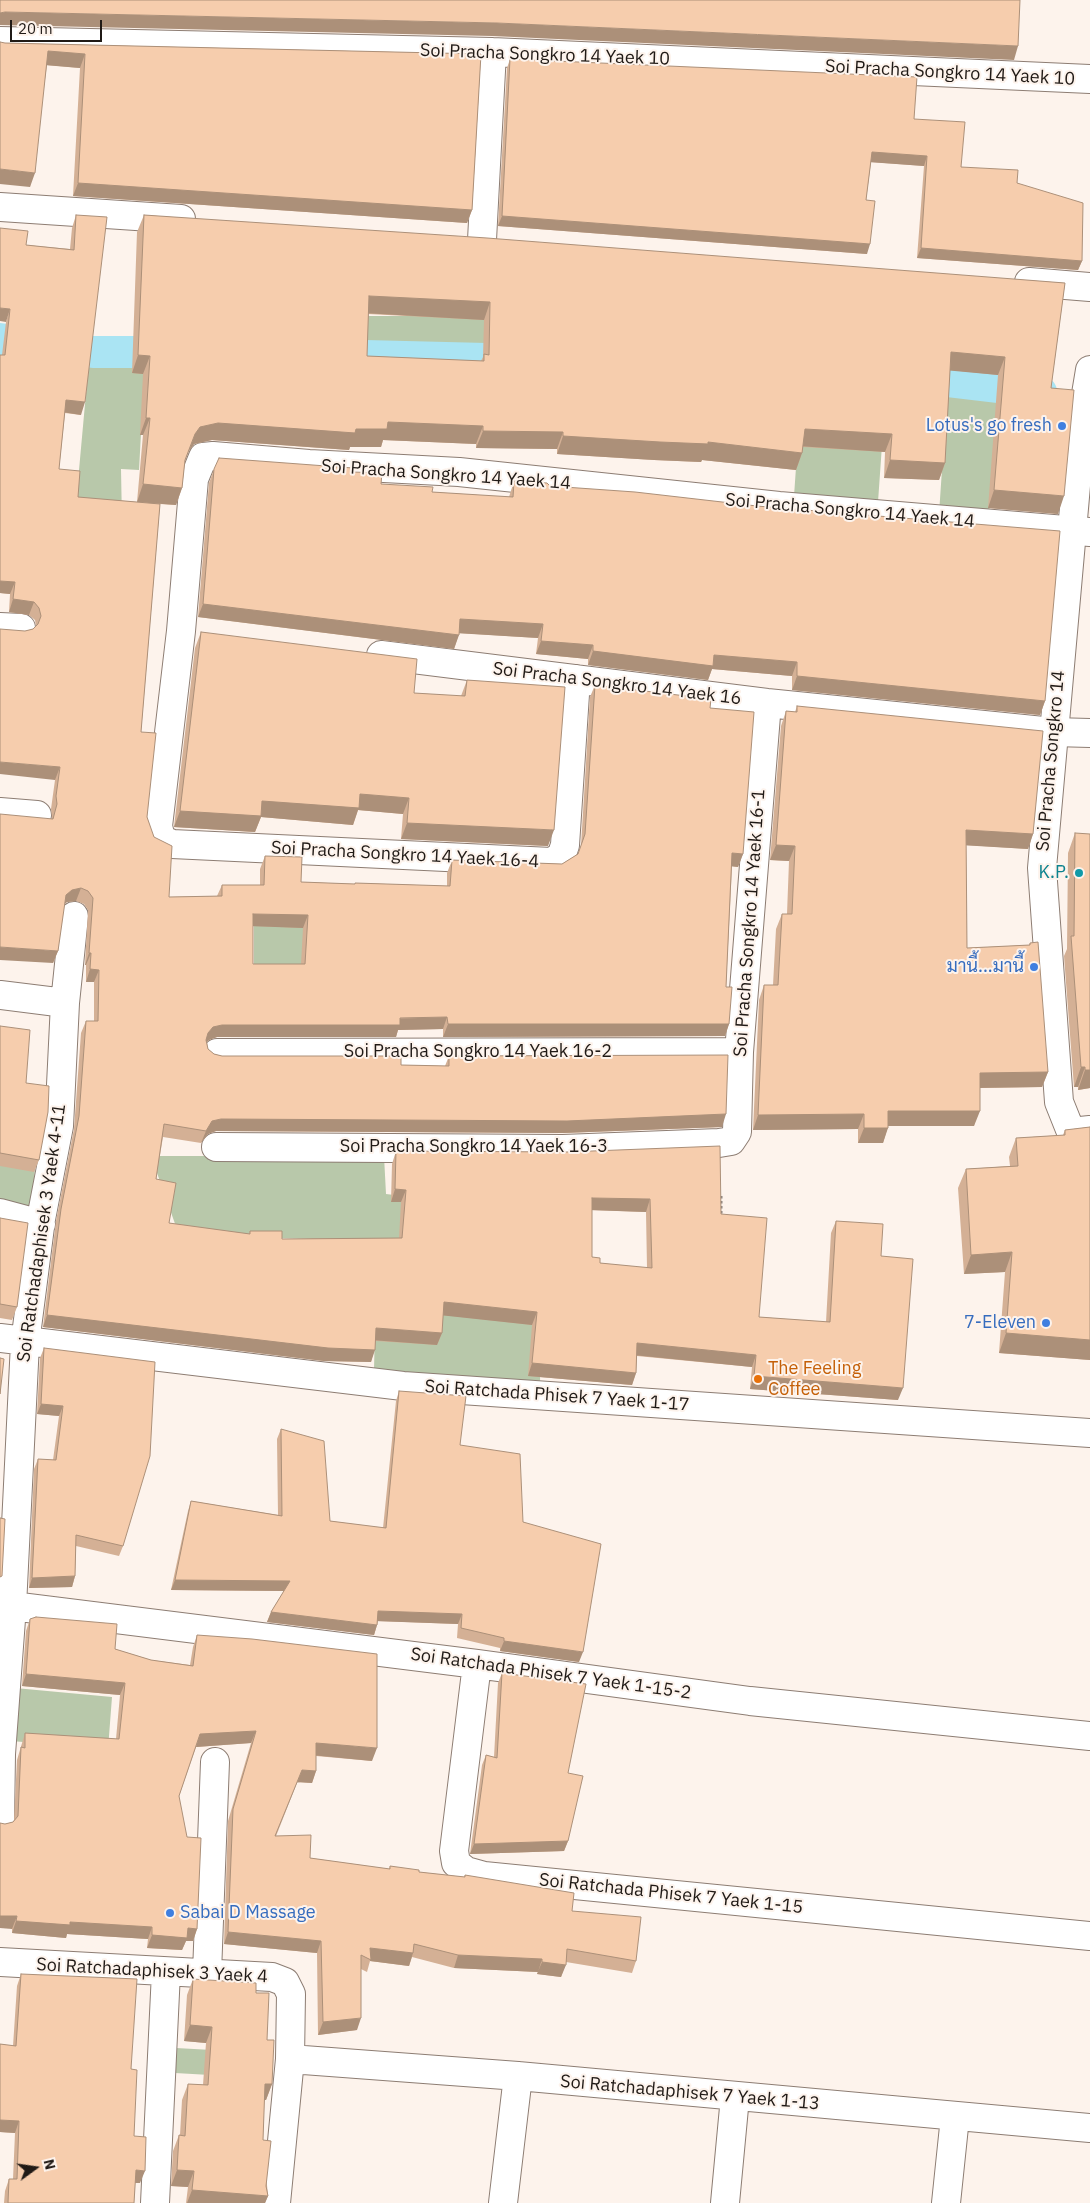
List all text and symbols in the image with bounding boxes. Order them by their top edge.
scale bar [12,10,105,42]
text: 20 m [18,19,53,38]
street label: Soi Pracha Songkro 14 Yaek 10 [420,40,670,70]
street label: Soi Pracha Songkro 14 Yaek 10 [824,56,1076,90]
place label: Lotus's go fresh [926,415,1052,437]
marker: Lotus's go fresh [1056,420,1068,432]
street label: Soi Pracha Songkro 14 Yaek 14 [320,455,572,495]
street label: Soi Pracha Songkro 14 Yaek 14 [724,489,976,533]
street label: Soi Pracha Songkro 14 Yaek 16 [491,658,743,710]
street label: Soi Pracha Songkro 14 [1032,670,1070,852]
street label: Soi Pracha Songkro 14 Yaek 16-1 [730,788,770,1058]
street label: Soi Pracha Songkro 14 Yaek 16-4 [270,837,540,873]
place label: K.P. [1039,862,1069,884]
marker: K.P. [1073,867,1085,879]
place label: มานี้...มานี้ [947,956,1024,978]
marker: มานี้...มานี้ [1028,961,1040,973]
street label: Soi Pracha Songkro 14 Yaek 16-2 [344,1041,612,1063]
street label: Soi Ratchadaphisek 3 Yaek 4-11 [13,1102,71,1364]
street label: Soi Pracha Songkro 14 Yaek 16-3 [340,1136,608,1158]
place label: 7-Eleven [964,1312,1036,1334]
marker: 7-Eleven [1040,1317,1052,1329]
place label: The Feeling Coffee [768,1358,861,1400]
marker: The Feeling Coffee [752,1373,764,1385]
street label: Soi Ratchada Phisek 7 Yaek 1-17 [424,1376,690,1416]
street label: Soi Ratchada Phisek 7 Yaek 1-15-2 [409,1644,693,1704]
street label: Soi Ratchada Phisek 7 Yaek 1-15 [538,1869,804,1919]
place label: Sabai D Massage [180,1902,316,1924]
marker: Sabai D Massage [164,1907,176,1919]
street label: Soi Ratchadaphisek 3 Yaek 4 [36,1954,268,1988]
street label: Soi Ratchadaphisek 7 Yaek 1-13 [559,2071,821,2115]
north arrow [10,2143,60,2193]
text: N [40,2157,60,2171]

